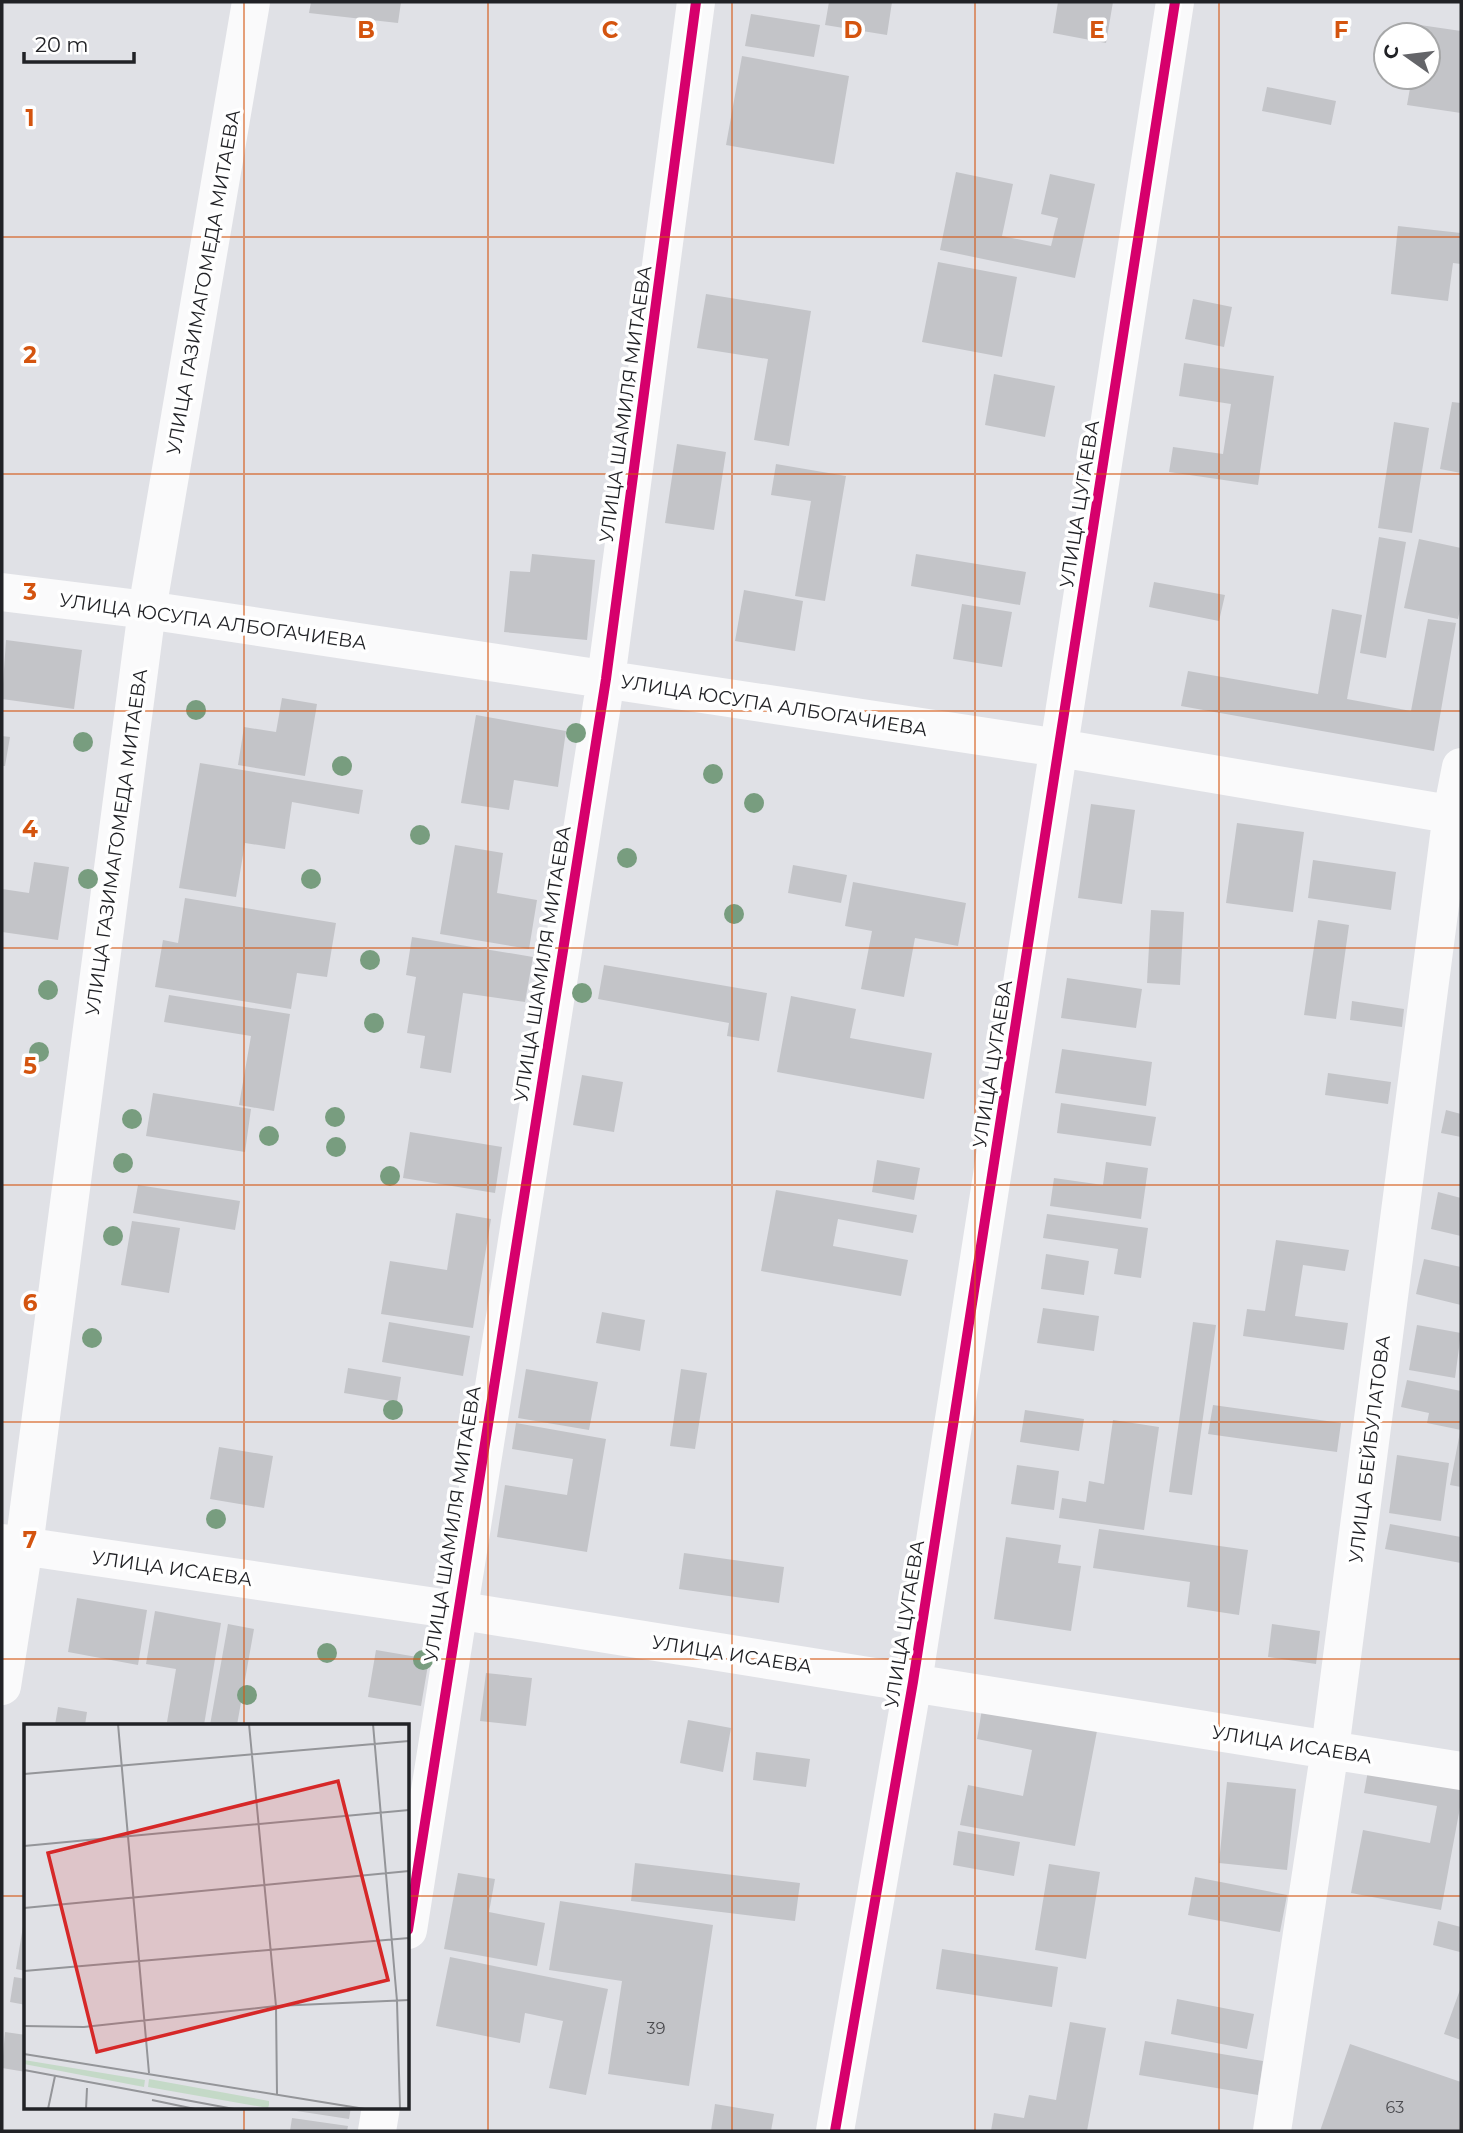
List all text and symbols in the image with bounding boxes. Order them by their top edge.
text: B [357,16,375,44]
text: C [602,16,619,44]
text: D [844,16,863,44]
text: E [1089,16,1105,44]
text: F [1334,16,1349,44]
scale bar [24,21,135,65]
north arrow [1372,21,1442,91]
text: 20 m [35,32,89,57]
text: С [1378,42,1404,61]
text: 1 [25,104,35,132]
street label: УЛИЦА ГАЗИМАГОМЕДА МИТАЕВА [162,108,245,456]
street label: УЛИЦА ШАМИЛЯ МИТАЕВА [595,264,656,544]
text: 2 [23,341,37,369]
street label: УЛИЦА ЦУГАЕВА [1055,419,1104,590]
text: 3 [22,578,37,606]
street label: УЛИЦА ЮСУПА АЛБОГАЧИЕВА [58,589,368,654]
street label: УЛИЦА ГАЗИМАГОМЕДА МИТАЕВА [81,667,152,1017]
street label: УЛИЦА ЮСУПА АЛБОГАЧИЕВА [619,670,929,741]
text: 4 [22,815,38,843]
street label: УЛИЦА ШАМИЛЯ МИТАЕВА [509,824,576,1104]
street label: УЛИЦА ЦУГАЕВА [968,979,1017,1150]
text: 5 [23,1052,37,1080]
text: 6 [23,1289,38,1317]
street label: УЛИЦА БЕЙБУЛАТОВА [1344,1334,1395,1564]
street label: УЛИЦА ШАМИЛЯ МИТАЕВА [419,1384,486,1664]
text: 7 [23,1526,37,1554]
street label: УЛИЦА ЦУГАЕВА [880,1539,929,1710]
street label: УЛИЦА ИСАЕВА [90,1546,254,1591]
street label: УЛИЦА ИСАЕВА [650,1630,814,1679]
street label: УЛИЦА ИСАЕВА [1210,1720,1374,1769]
inset map [24,1724,410,2108]
house number: 39 [647,2019,665,2038]
house number: 63 [1386,2098,1404,2117]

